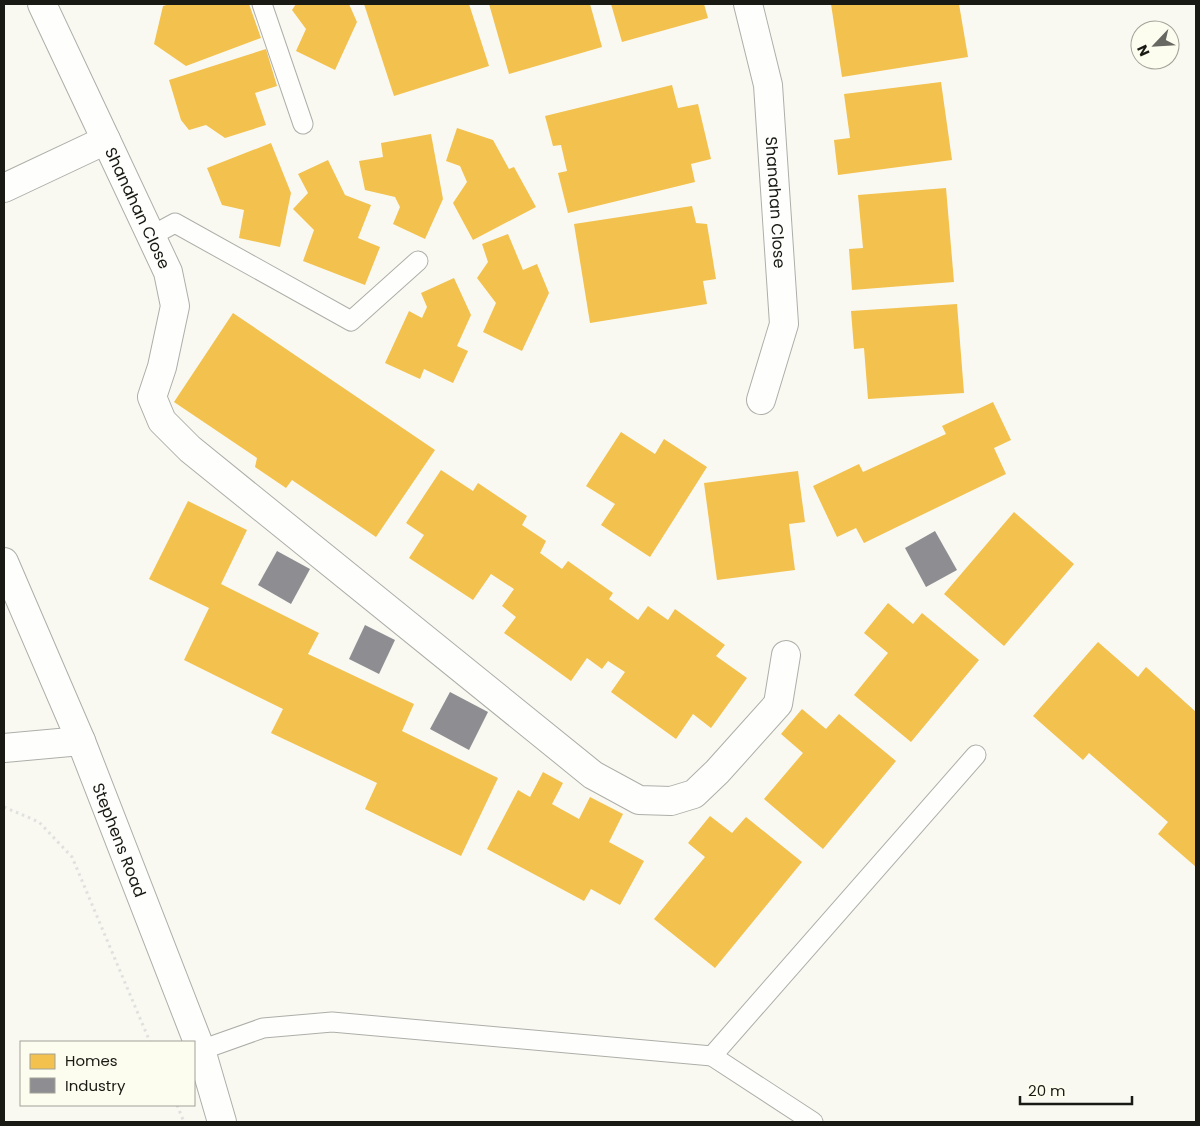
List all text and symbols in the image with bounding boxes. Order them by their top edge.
north arrow [1130,20,1180,70]
text: N [1132,41,1155,59]
street label: Shanahan Close [760,136,792,269]
street label: Shanahan Close [99,143,176,273]
street label: Stephens Road [87,780,152,900]
legend [20,1041,195,1106]
text: Homes [65,1050,118,1071]
scale bar [1020,1074,1132,1106]
text: Industry [65,1075,126,1096]
text: 20 m [1028,1080,1066,1101]

